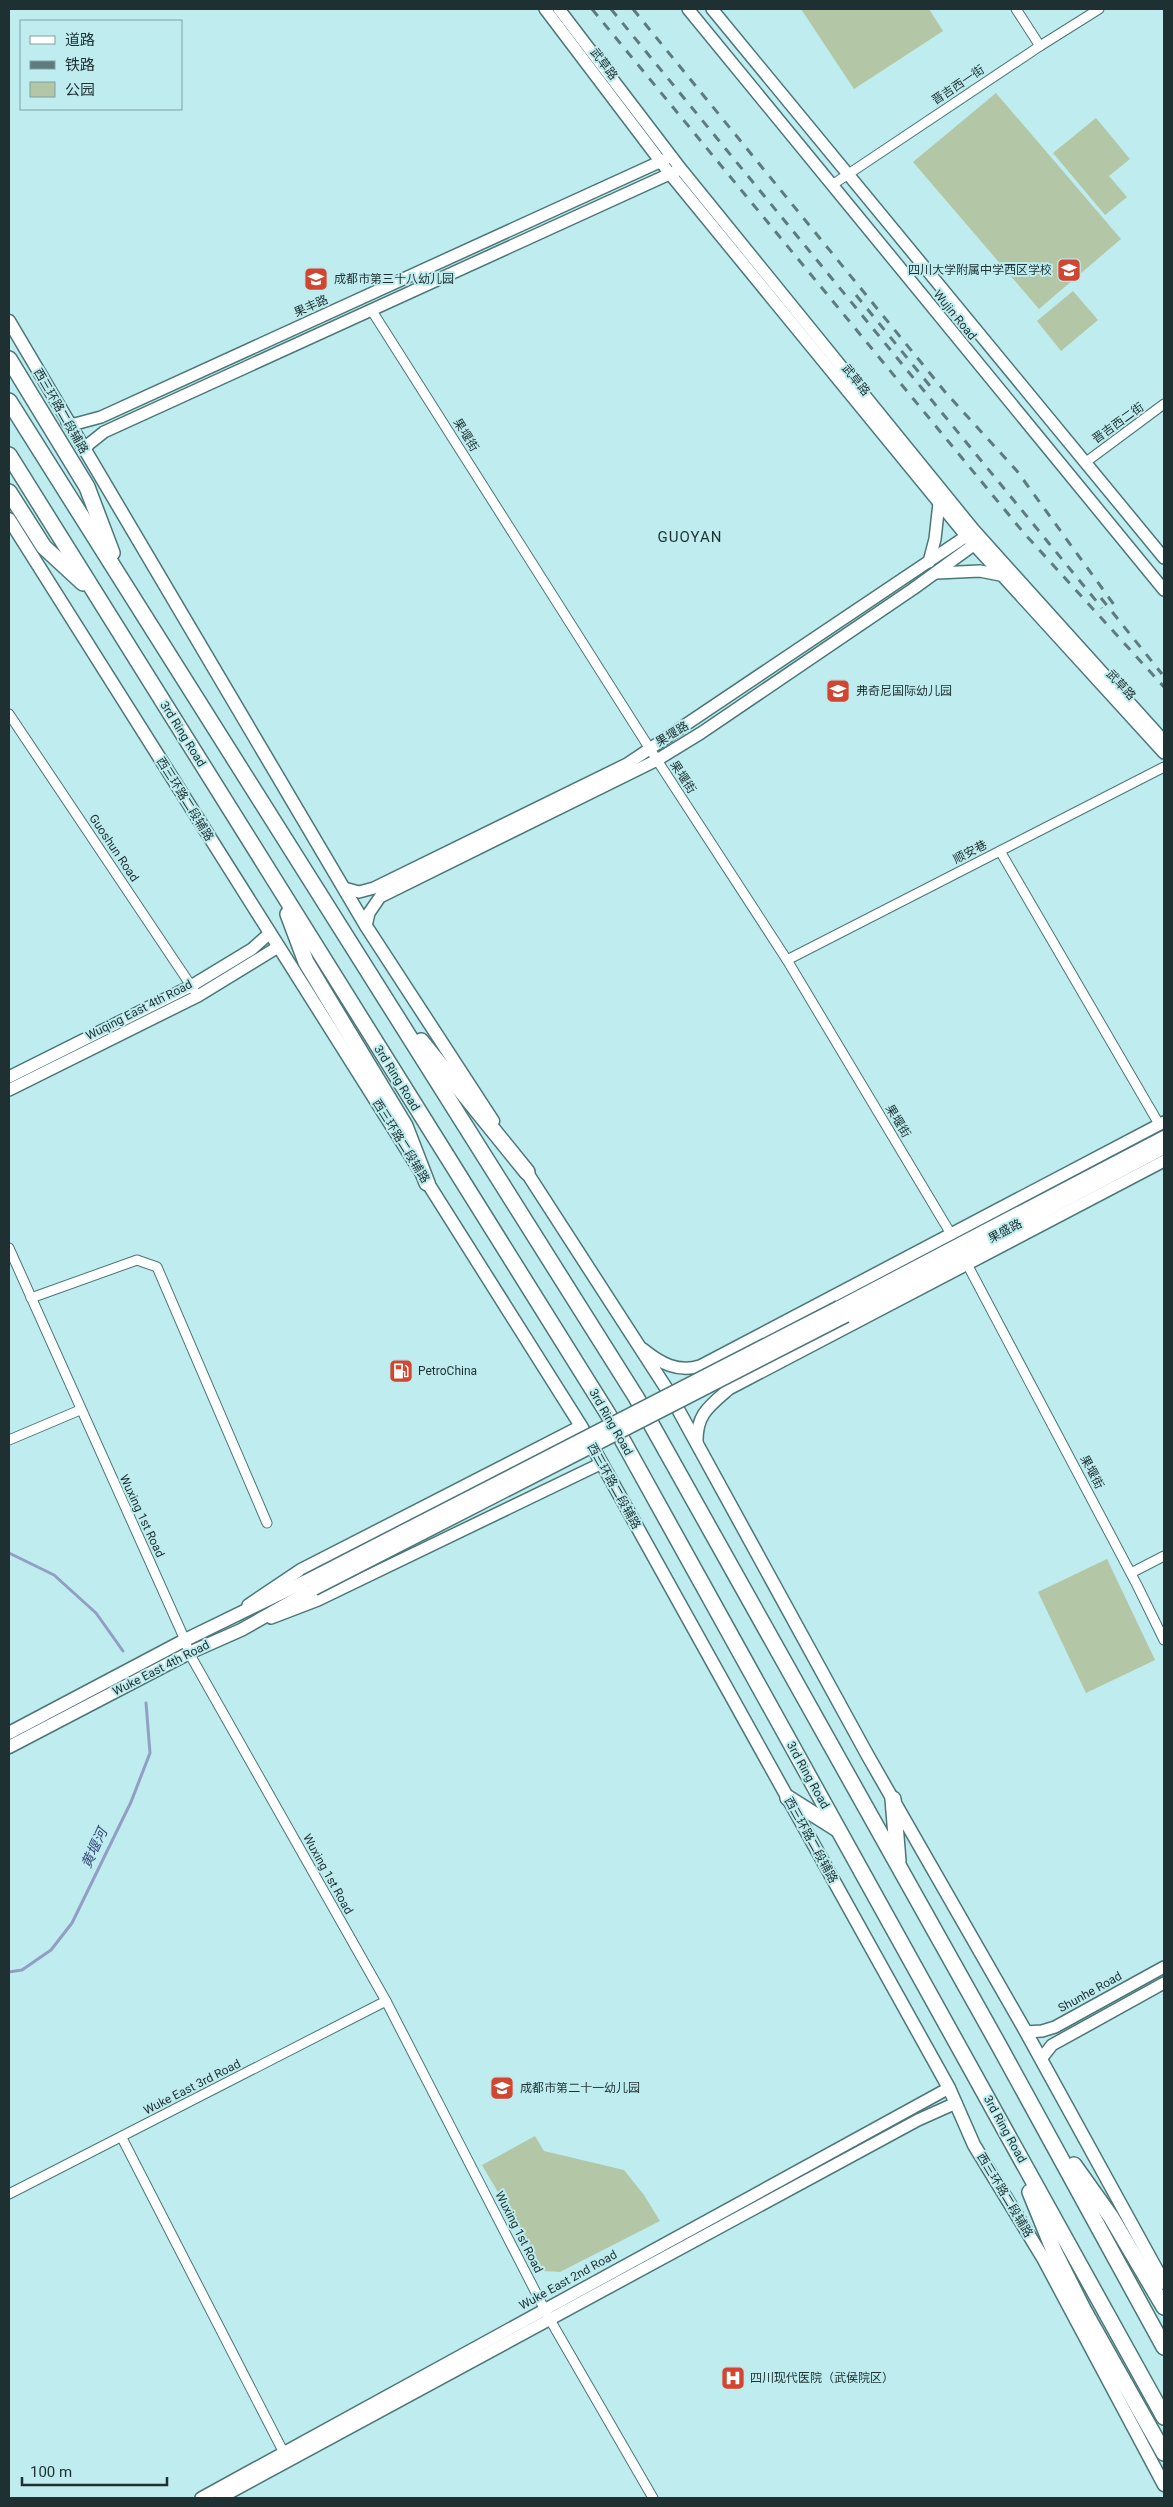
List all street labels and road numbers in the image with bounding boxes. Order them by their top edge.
street label: 武草路 [588,45,620,83]
street label: 晋吉西一街 [929,62,987,108]
street label: Wujin Road [931,287,979,343]
street label: 果丰路 [292,292,330,320]
street label: 武草路 [839,362,873,398]
street label: 西三环路二段辅路 [31,366,91,456]
street label: 晋吉西二街 [1090,400,1146,446]
street label: 果堰街 [451,416,481,454]
street label: 武草路 [1104,667,1138,703]
street label: 3rd Ring Road [157,699,209,769]
street label: 果堰路 [653,719,691,749]
street label: 西三环路二段辅路 [154,755,216,843]
street label: 果堰街 [667,758,699,796]
street label: Guoshun Road [86,812,142,884]
street label: 顺安巷 [951,838,989,866]
street label: Wuqing East 4th Road [83,977,195,1043]
street label: 3rd Ring Road [371,1043,423,1113]
street label: 西三环路二段辅路 [370,1097,432,1185]
street label: 果堰街 [883,1102,913,1140]
street label: 果盛路 [986,1216,1024,1246]
street label: 3rd Ring Road [586,1386,636,1458]
street label: 西三环路二段辅路 [585,1441,643,1531]
street label: 果堰街 [1077,1453,1107,1491]
street label: Wuxing 1st Road [117,1472,167,1560]
street label: Wuke East 4th Road [110,1638,212,1698]
street label: 3rd Ring Road [784,1739,832,1811]
street label: 西三环路二段辅路 [782,1795,840,1885]
street label: Wuxing 1st Road [300,1831,356,1917]
street label: Shunhe Road [1056,1969,1124,2015]
street label: Wuke East 3rd Road [141,2057,243,2117]
street label: 3rd Ring Road [981,2093,1029,2165]
street label: 西三环路二段辅路 [974,2150,1036,2240]
street label: Wuxing 1st Road [492,2189,546,2275]
street label: Wuke East 2nd Road [517,2247,619,2313]

